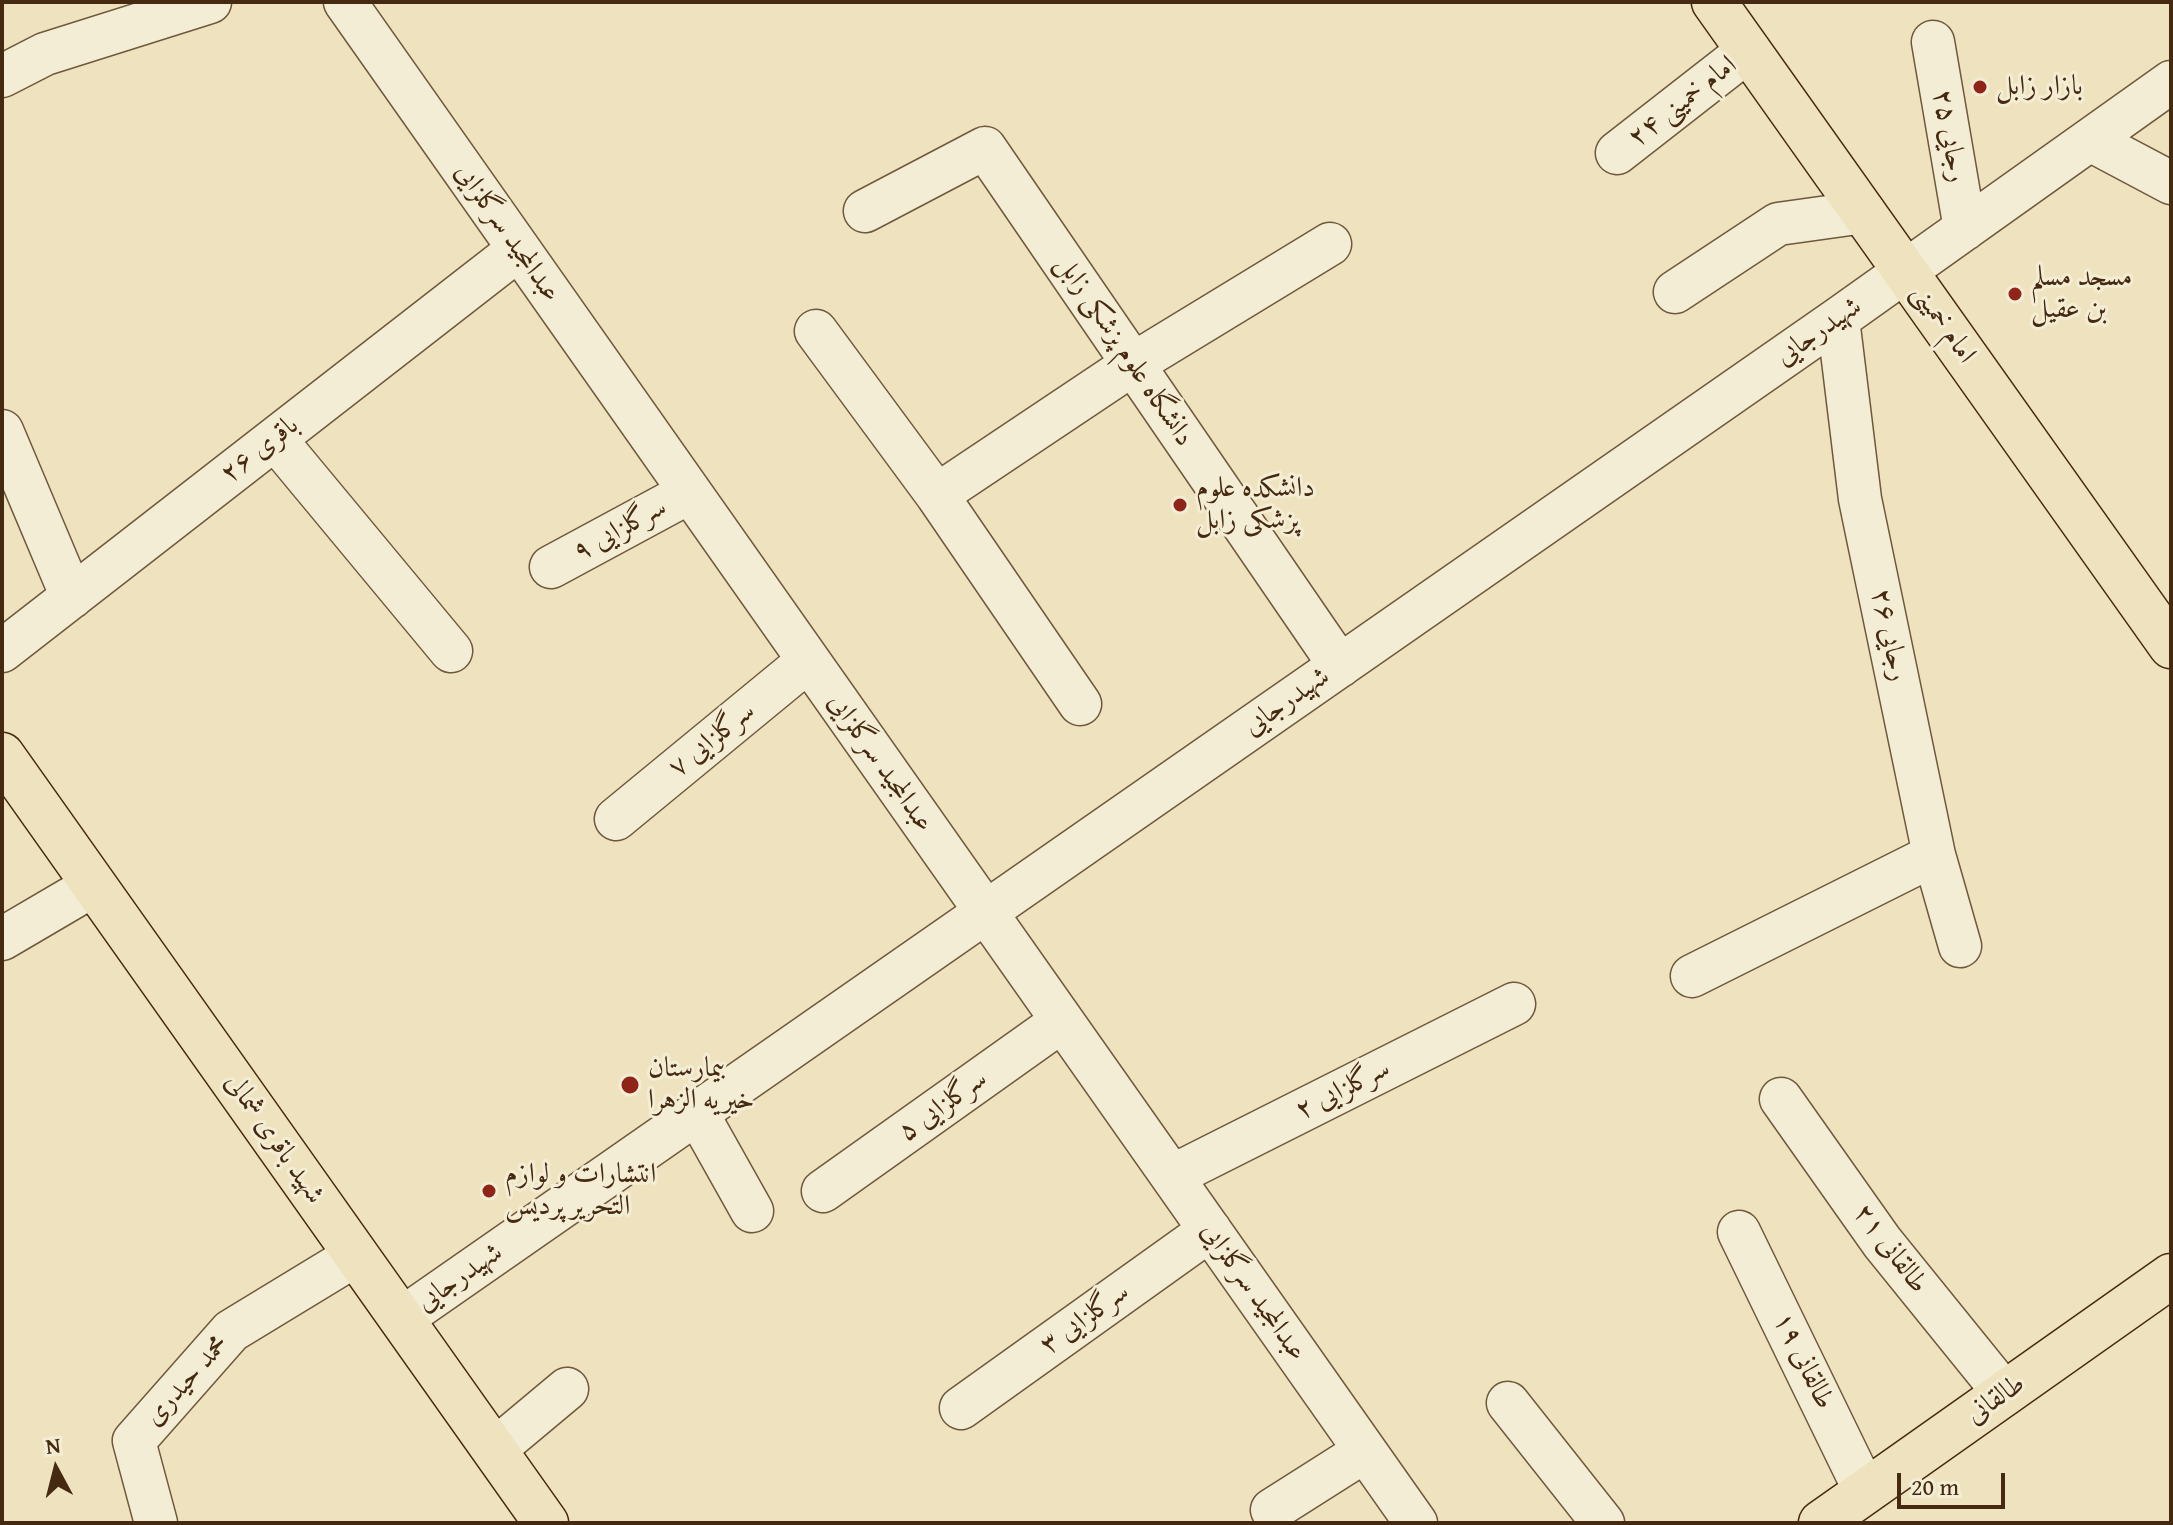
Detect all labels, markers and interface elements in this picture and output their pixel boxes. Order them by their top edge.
street label: امام خمینی ۲۴ [1622,49,1744,155]
place label: بازار زابل [1996,70,2083,104]
marker: بازار زابل [1971,78,1989,96]
street label: رجایی ۲۵ [1924,87,1974,185]
street label: عبدالمجید سرگلزایی [447,157,567,309]
street label: دانشگاه علوم پزشکی زابل [1048,249,1200,453]
place label: مسجد مسلم بن عقیل [2031,261,2132,327]
street label: امام خمینی [1903,278,1983,370]
marker: مسجد مسلم بن عقیل [2006,285,2024,303]
street label: شهیدرجایی [1769,290,1869,374]
street label: باقری ۲۶ [214,409,306,491]
place label: دانشکده علوم پزشکی زابل [1196,472,1315,538]
street label: سرگلزایی ۹ [567,491,673,569]
marker: دانشکده علوم پزشکی زابل [1171,496,1189,514]
street label: رجایی ۲۶ [1863,586,1915,684]
street label: شهیدرجایی [1237,660,1337,744]
street label: عبدالمجید سرگلزایی [820,687,940,839]
street label: سرگلزایی ۷ [662,695,762,785]
place label: بیمارستان خیریه الزهرا [648,1052,754,1118]
street label: سرگلزایی ۲ [1290,1052,1396,1128]
street label: سرگلزایی ۵ [892,1063,994,1149]
street label: شهید باقری شمالی [217,1067,331,1211]
marker: بیمارستان خیریه الزهرا [619,1074,641,1096]
place label: انتشارات و لوازم التحریر پردیس [505,1158,656,1224]
marker: انتشارات و لوازم التحریر پردیس [480,1182,498,1200]
street label: طالقانی ۲۱ [1845,1197,1935,1301]
street label: عبدالمجید سرگلزایی [1193,1216,1313,1368]
street label: شهیدرجایی [410,1236,510,1320]
street label: سرگلزایی ۳ [1034,1276,1136,1362]
street label: طالقانی ۱۹ [1765,1307,1841,1415]
street label: محمد حیدری [137,1329,237,1433]
street label: طالقانی [1960,1368,2032,1432]
text: N [44,1428,62,1462]
north arrow [16,1429,96,1509]
scale bar [1901,1457,2009,1507]
text: 20 m [1911,1469,1959,1504]

